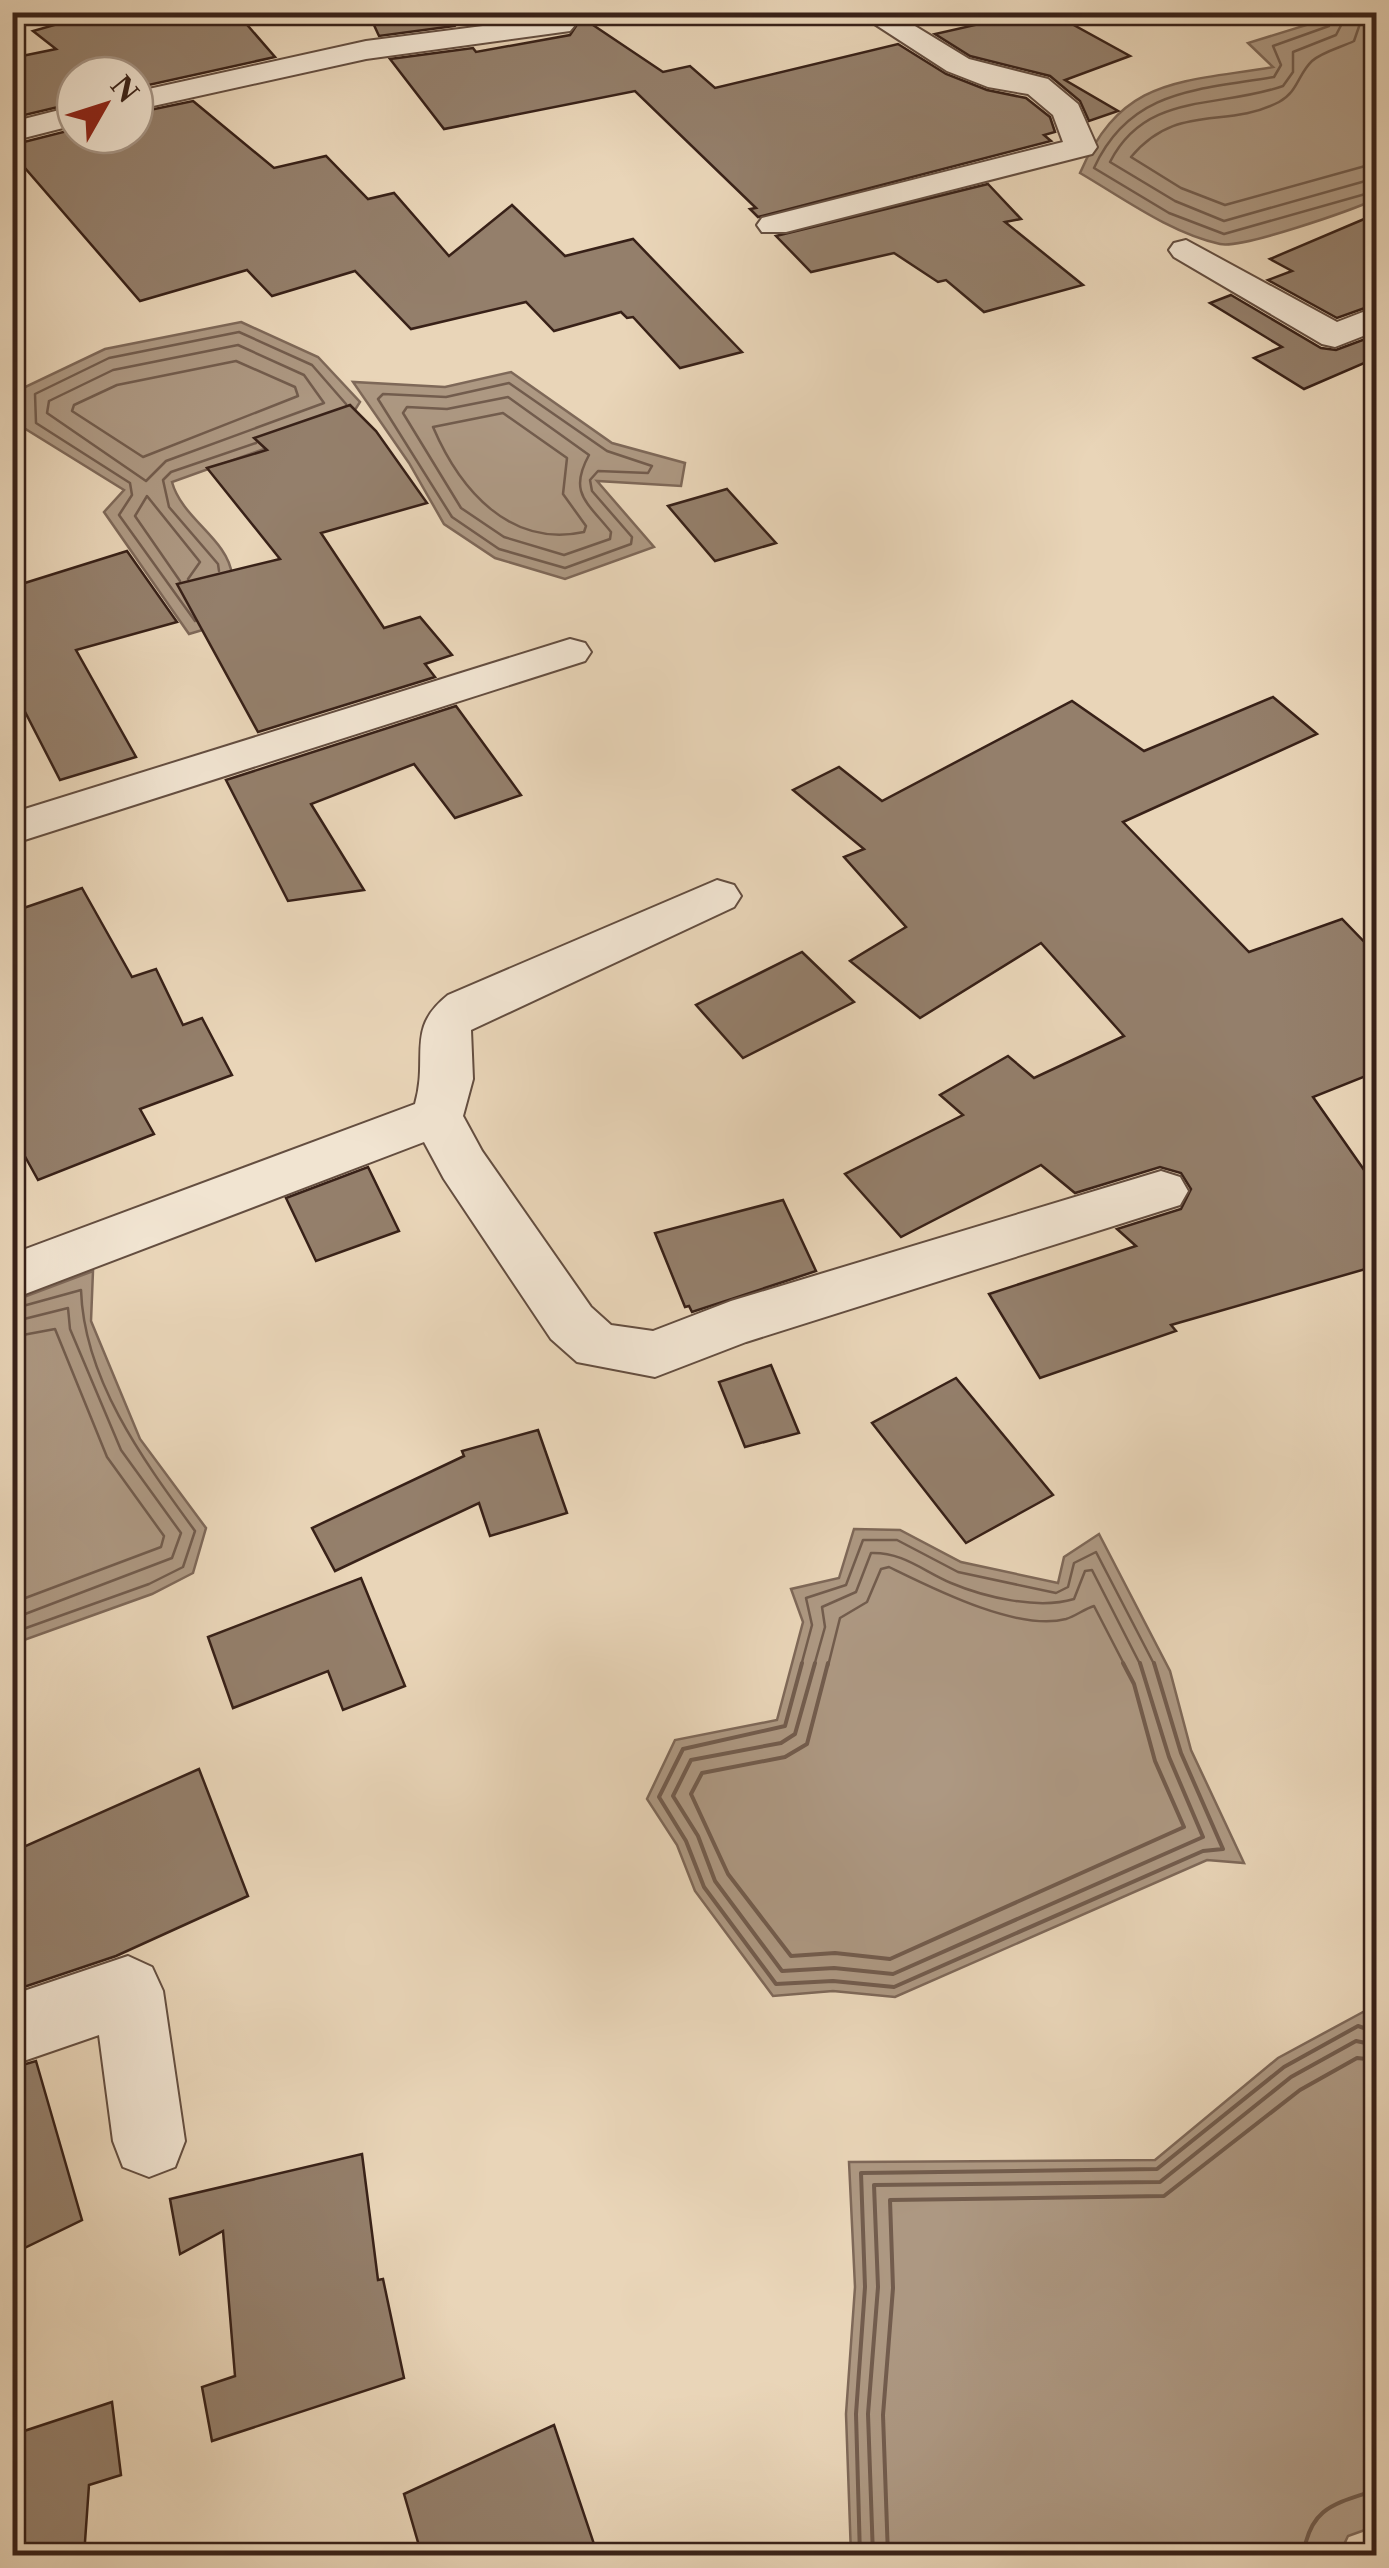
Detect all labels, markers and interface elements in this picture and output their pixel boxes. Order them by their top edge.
north arrow [55,55,155,155]
text: N [104,69,145,109]

